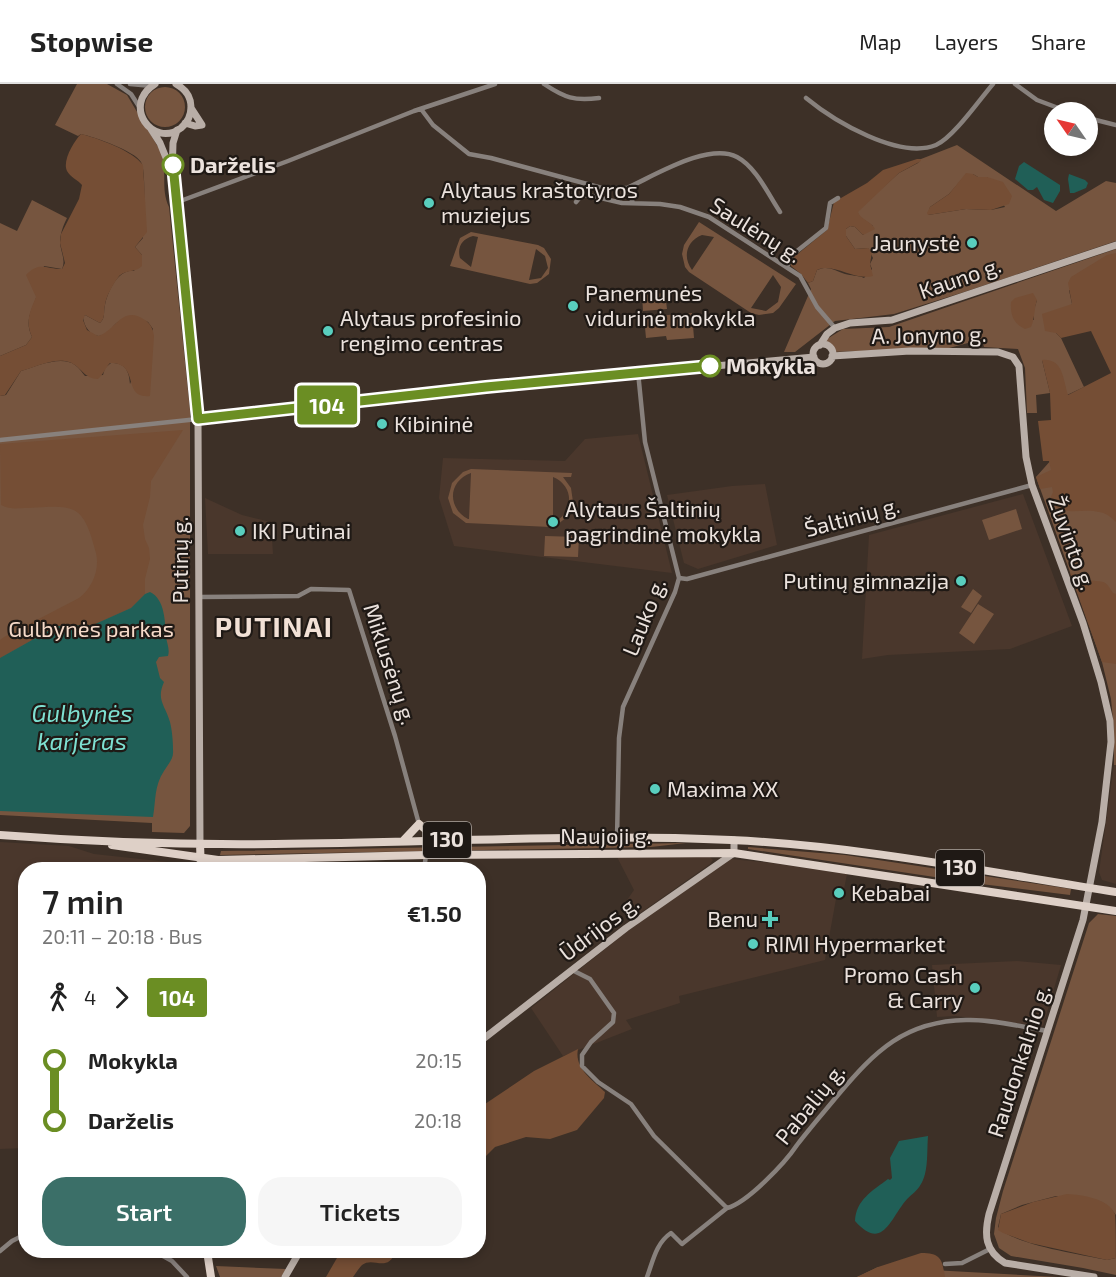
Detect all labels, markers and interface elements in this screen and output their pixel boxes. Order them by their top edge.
text: Stopwise [30,24,153,58]
text: Map [859,29,901,54]
text: Layers [934,29,998,54]
text: Share [1031,29,1086,54]
north arrow [1044,102,1098,156]
map controls [1044,102,1098,156]
place label: Darželis [190,151,276,177]
marker: Darželis [162,154,184,176]
place label: Alytaus kraštotyros muziejus [441,176,638,228]
street label: Saulėnų g. [706,191,807,267]
marker: Alytaus kraštotyros muziejus [422,196,436,210]
place label: Jaunystė [872,229,960,255]
marker: Jaunystė [965,236,979,250]
street label: Kauno g. [915,251,1004,303]
place label: Panemunės vidurinė mokykla [585,279,755,330]
marker: Panemunės vidurinė mokykla [566,299,580,313]
place label: Alytaus profesinio rengimo centras [340,304,522,355]
street label: A. Jonyno g. [871,320,987,348]
marker: Alytaus profesinio rengimo centras [321,324,335,338]
place label: Mokykla [726,352,816,379]
marker: Mokykla [699,355,721,377]
line badge: 104 [292,386,362,424]
text: 104 [309,393,345,418]
place label: Kibininė [394,410,473,436]
marker: Kibininė [375,417,389,431]
street label: Šaltinių g. [801,491,902,541]
street label: Žuvinto g. [1044,492,1102,593]
place label: Alytaus Šaltinių pagrindinė mokykla [565,495,761,546]
marker: Alytaus Šaltinių pagrindinė mokykla [546,515,560,529]
street label: Putinų g. [166,517,192,603]
place label: IKI Putinai [252,517,351,543]
marker: IKI Putinai [233,524,247,538]
place label: Putinų gimnazija [783,567,949,594]
street label: Lauko g. [616,574,670,659]
marker: Putinų gimnazija [954,574,968,588]
street label: Miklusėnų g. [359,600,423,727]
district label: PUTINAI [215,609,333,643]
park label: Gulbynės parkas [8,615,174,641]
water label: Gulbynės karjeras [31,698,133,755]
place label: Maxima XX [667,775,779,801]
marker: Maxima XX [648,782,662,796]
road number: 130 [423,822,471,858]
street label: Naujoji g. [560,822,652,849]
road number: 130 [936,850,984,886]
place label: Kebabai [851,879,930,905]
text: 7 min [42,881,124,921]
marker: Kebabai [832,886,846,900]
street label: Ūdrijos g. [553,889,644,966]
text: €1.50 [407,900,462,926]
place label: Benu [707,905,758,931]
marker: Benu [763,912,777,926]
text: 20:11 – 20:18 · Bus [42,924,202,948]
place label: RIMI Hypermarket [765,930,945,956]
marker: RIMI Hypermarket [746,937,760,951]
place label: Promo Cash & Carry [844,961,963,1012]
icon: walk [42,981,75,1014]
icon: forward [105,981,138,1014]
marker: Promo Cash & Carry [968,981,982,995]
street label: Raudonkalnio g. [981,981,1055,1140]
text: 4 [84,985,96,1009]
text: 104 [159,985,195,1010]
text: Mokykla [88,1047,178,1073]
text: 20:15 [415,1048,462,1072]
street label: Pabalių g. [769,1058,850,1149]
text: Darželis [88,1107,174,1133]
text: 20:18 [414,1108,462,1132]
button: Start [42,1177,246,1246]
button: Tickets [258,1177,462,1246]

